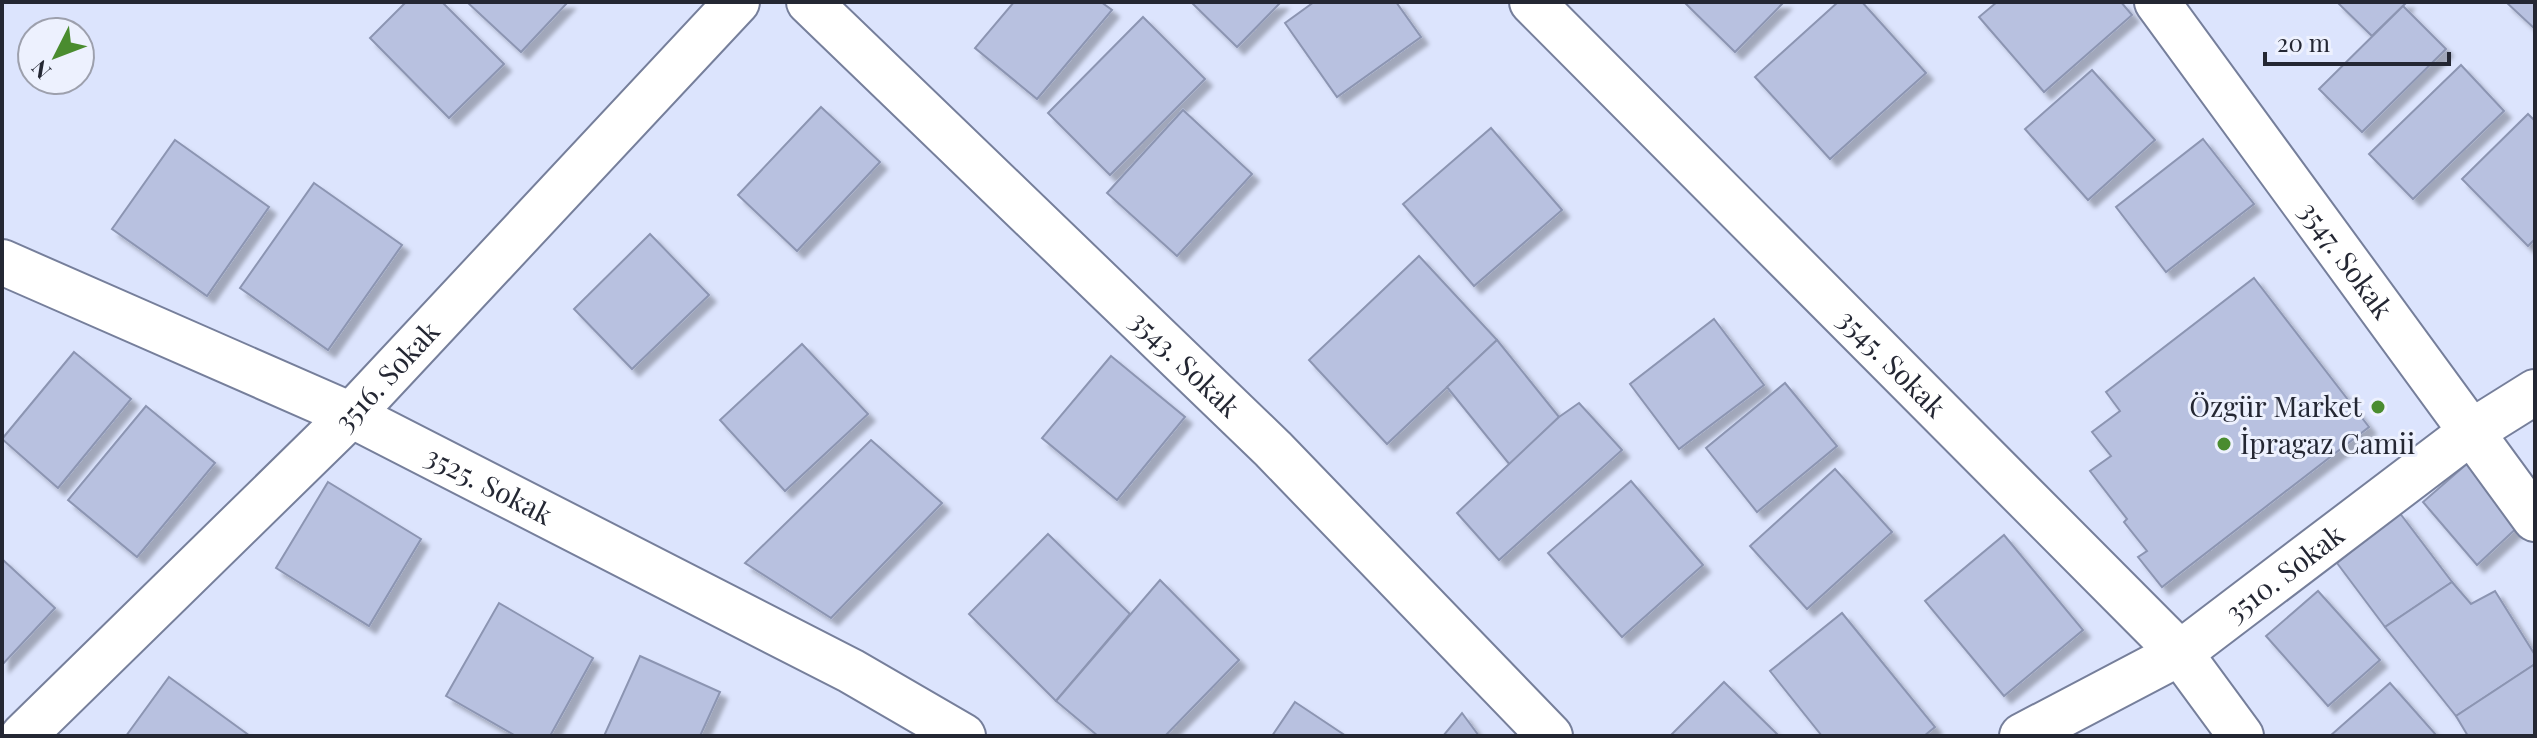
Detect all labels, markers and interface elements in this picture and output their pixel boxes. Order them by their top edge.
north arrow [16,16,96,96]
scale bar [2265,16,2449,66]
text: 20 m [2277,26,2330,58]
text: N [24,54,57,86]
street label: 3547. Sokak [2292,193,2403,326]
street label: 3545. Sokak [1831,300,1955,425]
street label: 3543. Sokak [1123,302,1249,425]
street label: 3516. Sokak [326,312,447,438]
place label: Özgür Market [2189,387,2363,424]
marker: Özgür Market [2369,398,2387,416]
place label: İpragaz Camii [2240,424,2415,461]
marker: İpragaz Camii [2215,435,2233,453]
street label: 3525. Sokak [420,436,560,532]
street label: 3510. Sokak [2217,515,2351,629]

